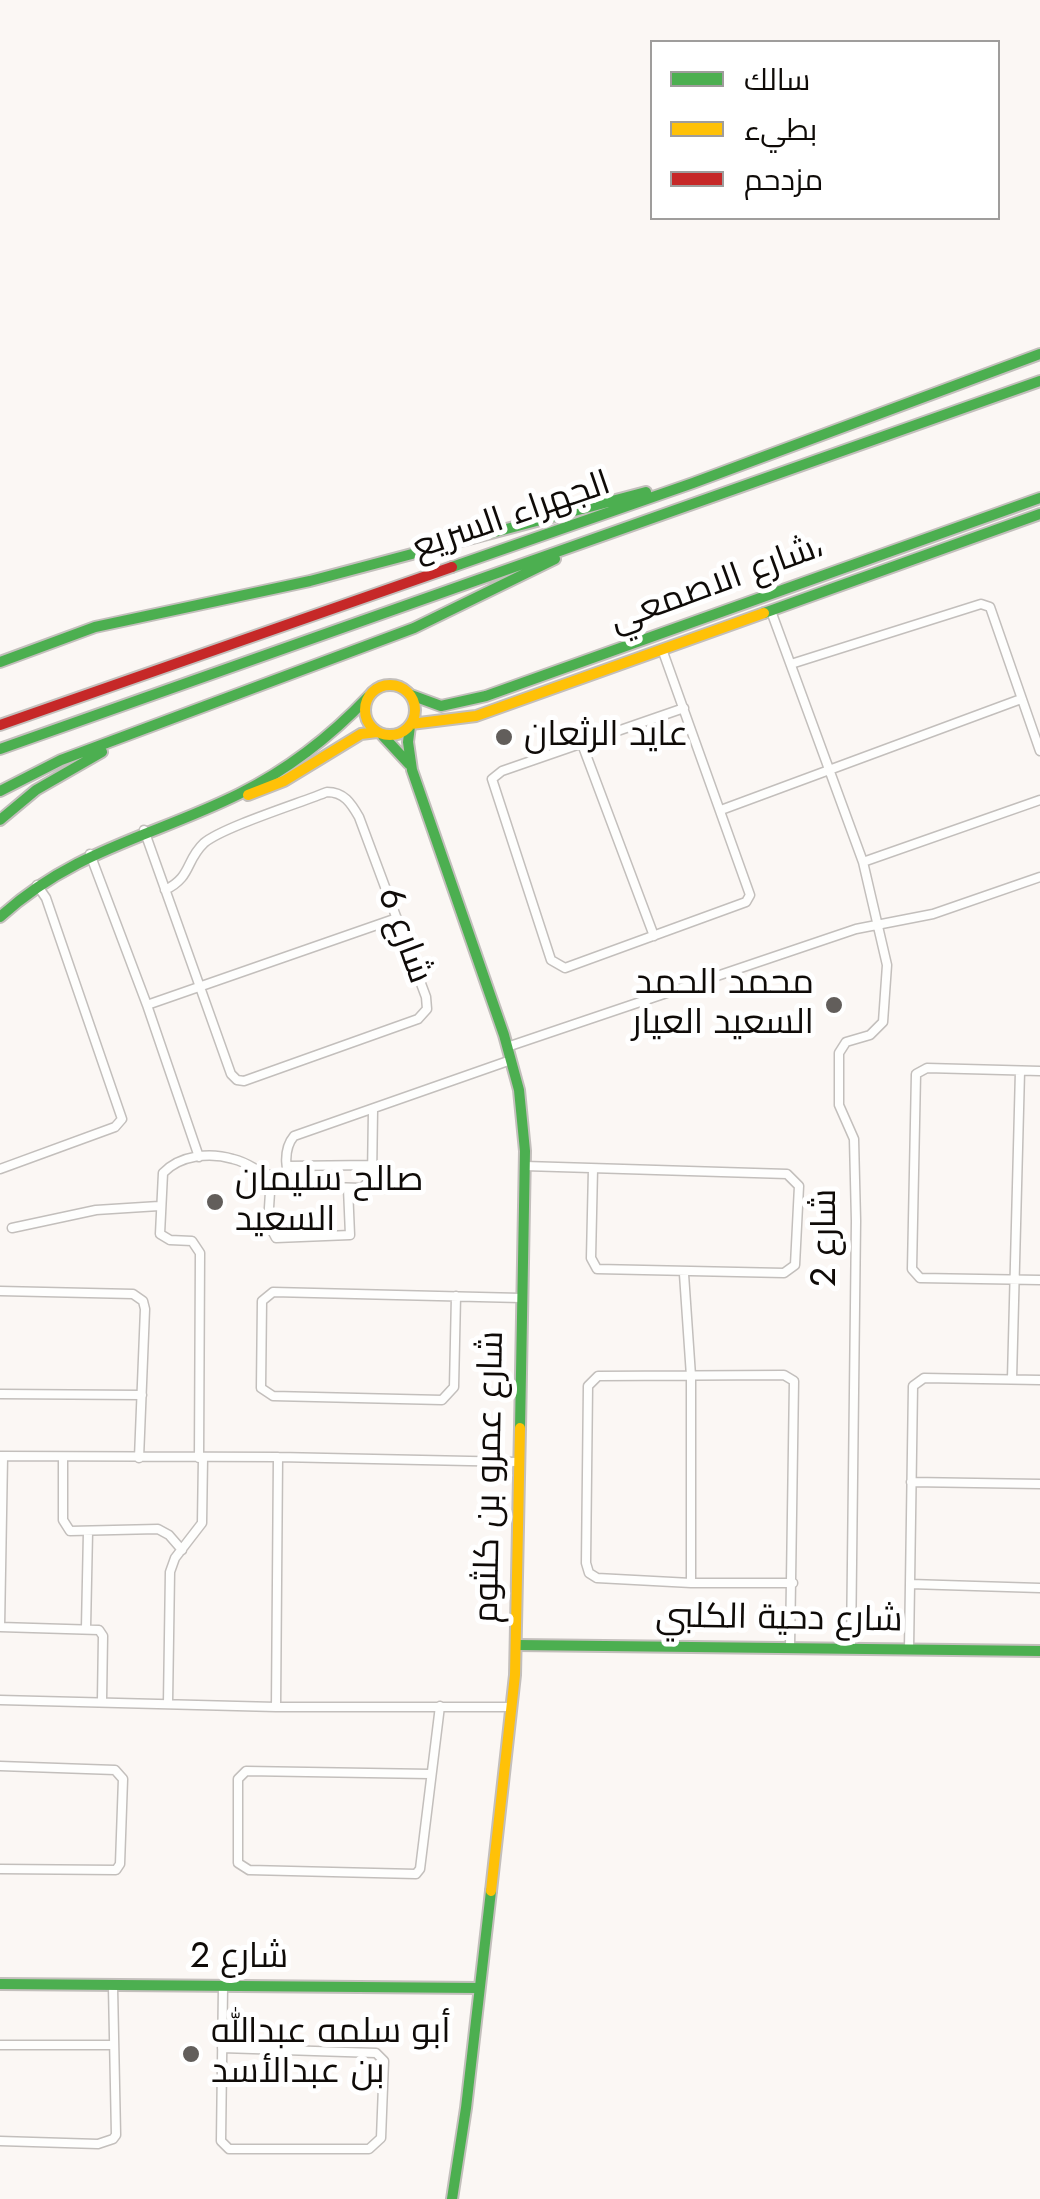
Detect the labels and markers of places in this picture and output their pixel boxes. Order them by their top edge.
place label: عايد الرثعان [524,716,688,758]
marker: عايد الرثعان [493,726,515,748]
place label: محمد الحمد السعيد العيار [632,964,814,1046]
marker: محمد الحمد السعيد العيار [823,994,845,1016]
place label: صالح سليمان السعيد [235,1161,423,1243]
marker: صالح سليمان السعيد [204,1191,226,1213]
place label: أبو سلمه عبدالله بن عبدالأسد [211,2013,451,2095]
marker: أبو سلمه عبدالله بن عبدالأسد [180,2043,202,2065]

